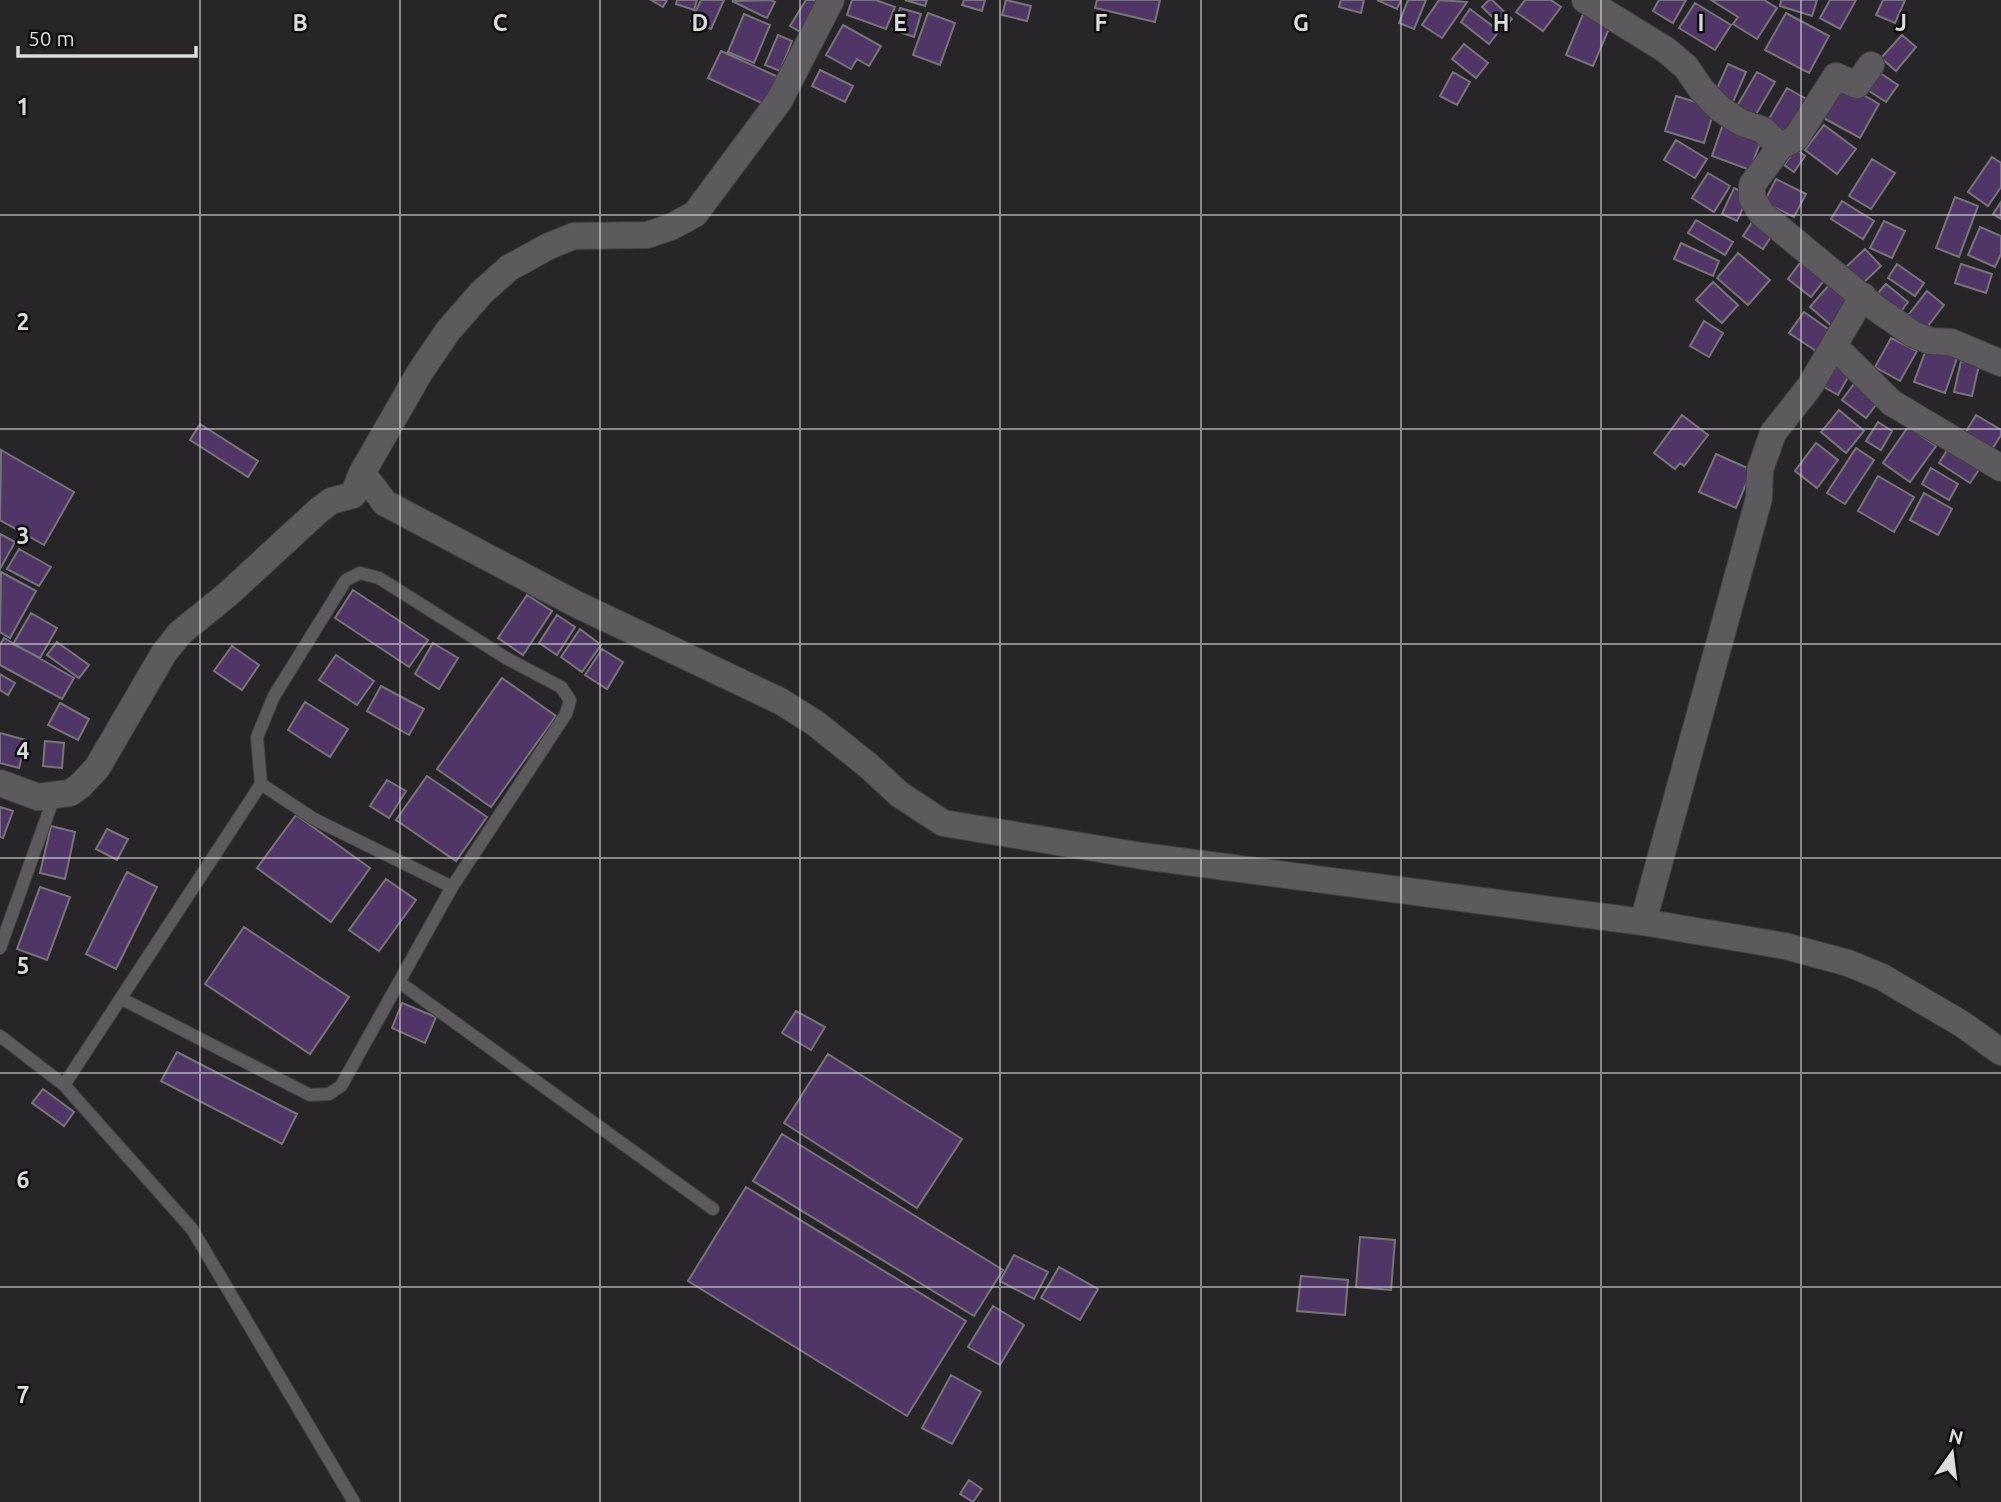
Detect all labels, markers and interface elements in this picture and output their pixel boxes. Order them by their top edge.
text: B [292,10,308,35]
text: C [493,10,508,35]
text: D [692,10,708,35]
text: E [893,10,907,35]
text: F [1095,10,1108,35]
text: G [1293,10,1309,35]
text: H [1493,10,1509,35]
text: I [1698,10,1704,35]
text: J [1895,10,1907,35]
scale bar [18,14,196,58]
text: 50 m [28,26,75,50]
text: 1 [17,94,29,119]
text: 2 [17,309,29,334]
text: 3 [17,523,29,548]
text: 4 [17,738,30,763]
text: 5 [17,953,29,978]
text: 6 [17,1167,30,1192]
text: 7 [17,1382,29,1407]
north arrow [1917,1418,1987,1488]
text: N [1947,1424,1966,1449]

